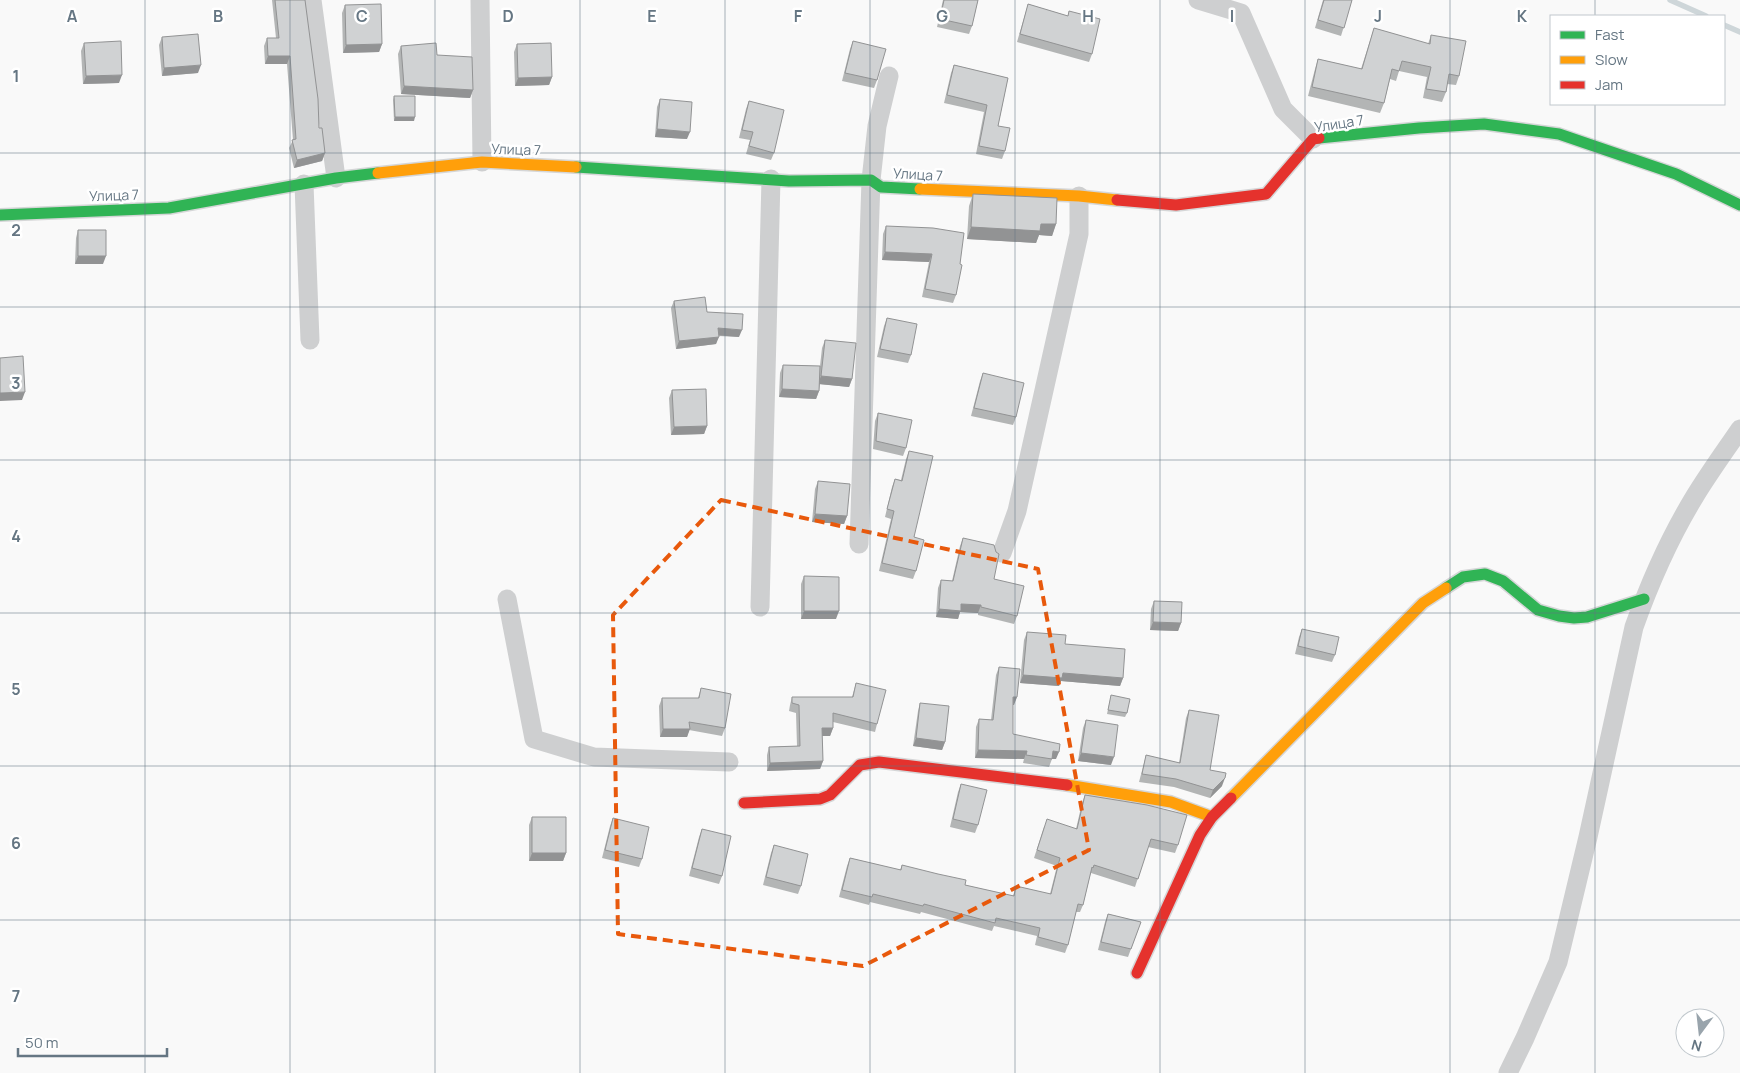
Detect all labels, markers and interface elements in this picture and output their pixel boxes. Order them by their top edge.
text: A [67,5,78,27]
text: B [213,5,223,27]
text: C [356,5,368,27]
text: D [502,5,514,27]
text: E [647,5,657,27]
text: F [794,5,803,27]
text: G [936,5,948,27]
text: H [1082,5,1094,27]
text: I [1230,5,1234,27]
text: J [1374,5,1382,27]
text: K [1517,5,1528,27]
legend [1550,15,1725,105]
text: Fast [1595,24,1624,45]
text: Slow [1595,49,1628,70]
text: 1 [12,65,20,87]
text: Jam [1595,74,1623,95]
street label: Улица 7 [1313,110,1365,136]
street label: Улица 7 [491,139,541,159]
street label: Улица 7 [893,163,943,185]
street label: Улица 7 [89,185,139,205]
text: 2 [11,219,21,241]
text: 3 [11,372,21,394]
text: 4 [11,525,21,547]
text: 5 [11,678,21,700]
text: 6 [11,832,21,854]
text: 7 [12,985,20,1007]
north arrow [1675,1008,1725,1058]
scale bar [18,1026,166,1058]
text: 50 m [25,1032,59,1053]
text: N [1689,1036,1704,1057]

